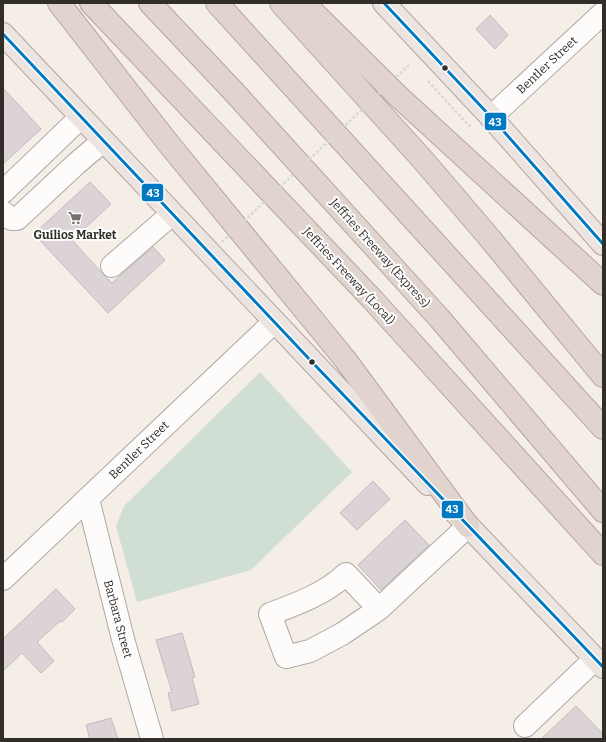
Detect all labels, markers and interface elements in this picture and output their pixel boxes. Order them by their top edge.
street label: Bentler Street [514,33,581,97]
unlabelled marker [440,63,450,73]
line badge: 43 [484,112,507,131]
text: 43 [488,116,502,129]
line badge: 43 [141,183,164,202]
text: 43 [146,187,160,200]
street label: Jeffries Freeway (Express) [327,194,434,311]
supermarket icon: Guilios Market [67,210,83,226]
street label: Jeffries Freeway (Local) [300,223,399,328]
place label: Guilios Market [33,228,117,242]
unlabelled marker [307,357,317,367]
street label: Bentler Street [106,418,172,482]
line badge: 43 [441,500,464,519]
text: 43 [445,503,459,516]
street label: Barbara Street [101,578,135,660]

